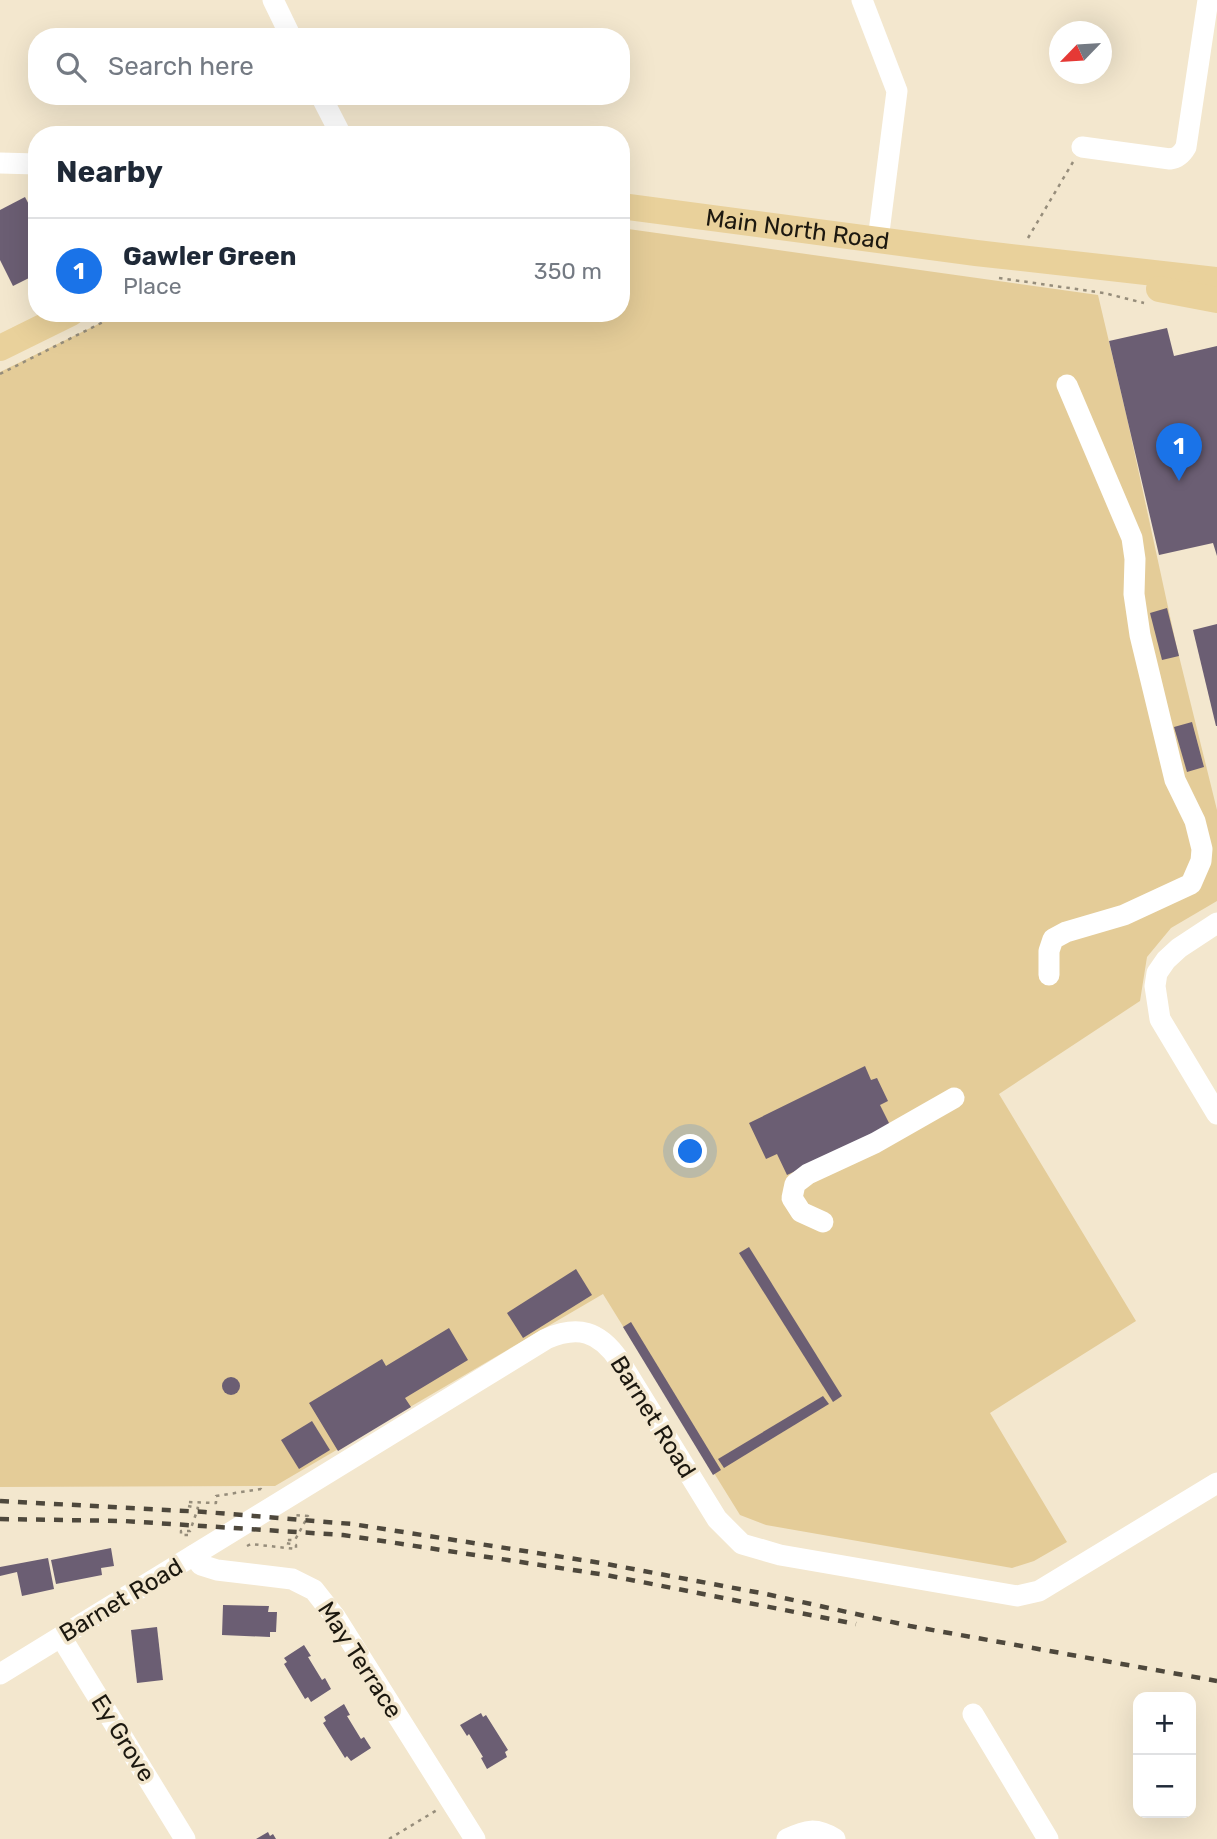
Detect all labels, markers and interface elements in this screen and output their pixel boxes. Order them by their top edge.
north arrow [1049,21,1112,84]
search box [28,28,630,105]
icon: search [52,48,90,86]
text: Search here [108,51,254,82]
text: Nearby [56,154,163,190]
street label: Main North Road [704,203,891,255]
text: Gawler Green [123,241,296,272]
text: 1 [73,257,85,285]
text: 350 m [534,257,602,285]
text: Place [123,272,182,300]
pin: 1 [1156,423,1202,481]
your location [673,1134,707,1168]
street label: Barnet Road [604,1351,702,1483]
street label: Barnet Road [54,1552,188,1648]
street label: May Terrace [312,1597,408,1723]
street label: Ey Grove [85,1689,161,1787]
map controls [1133,1692,1196,1818]
button: + [1133,1692,1196,1755]
button: − [1133,1755,1196,1818]

